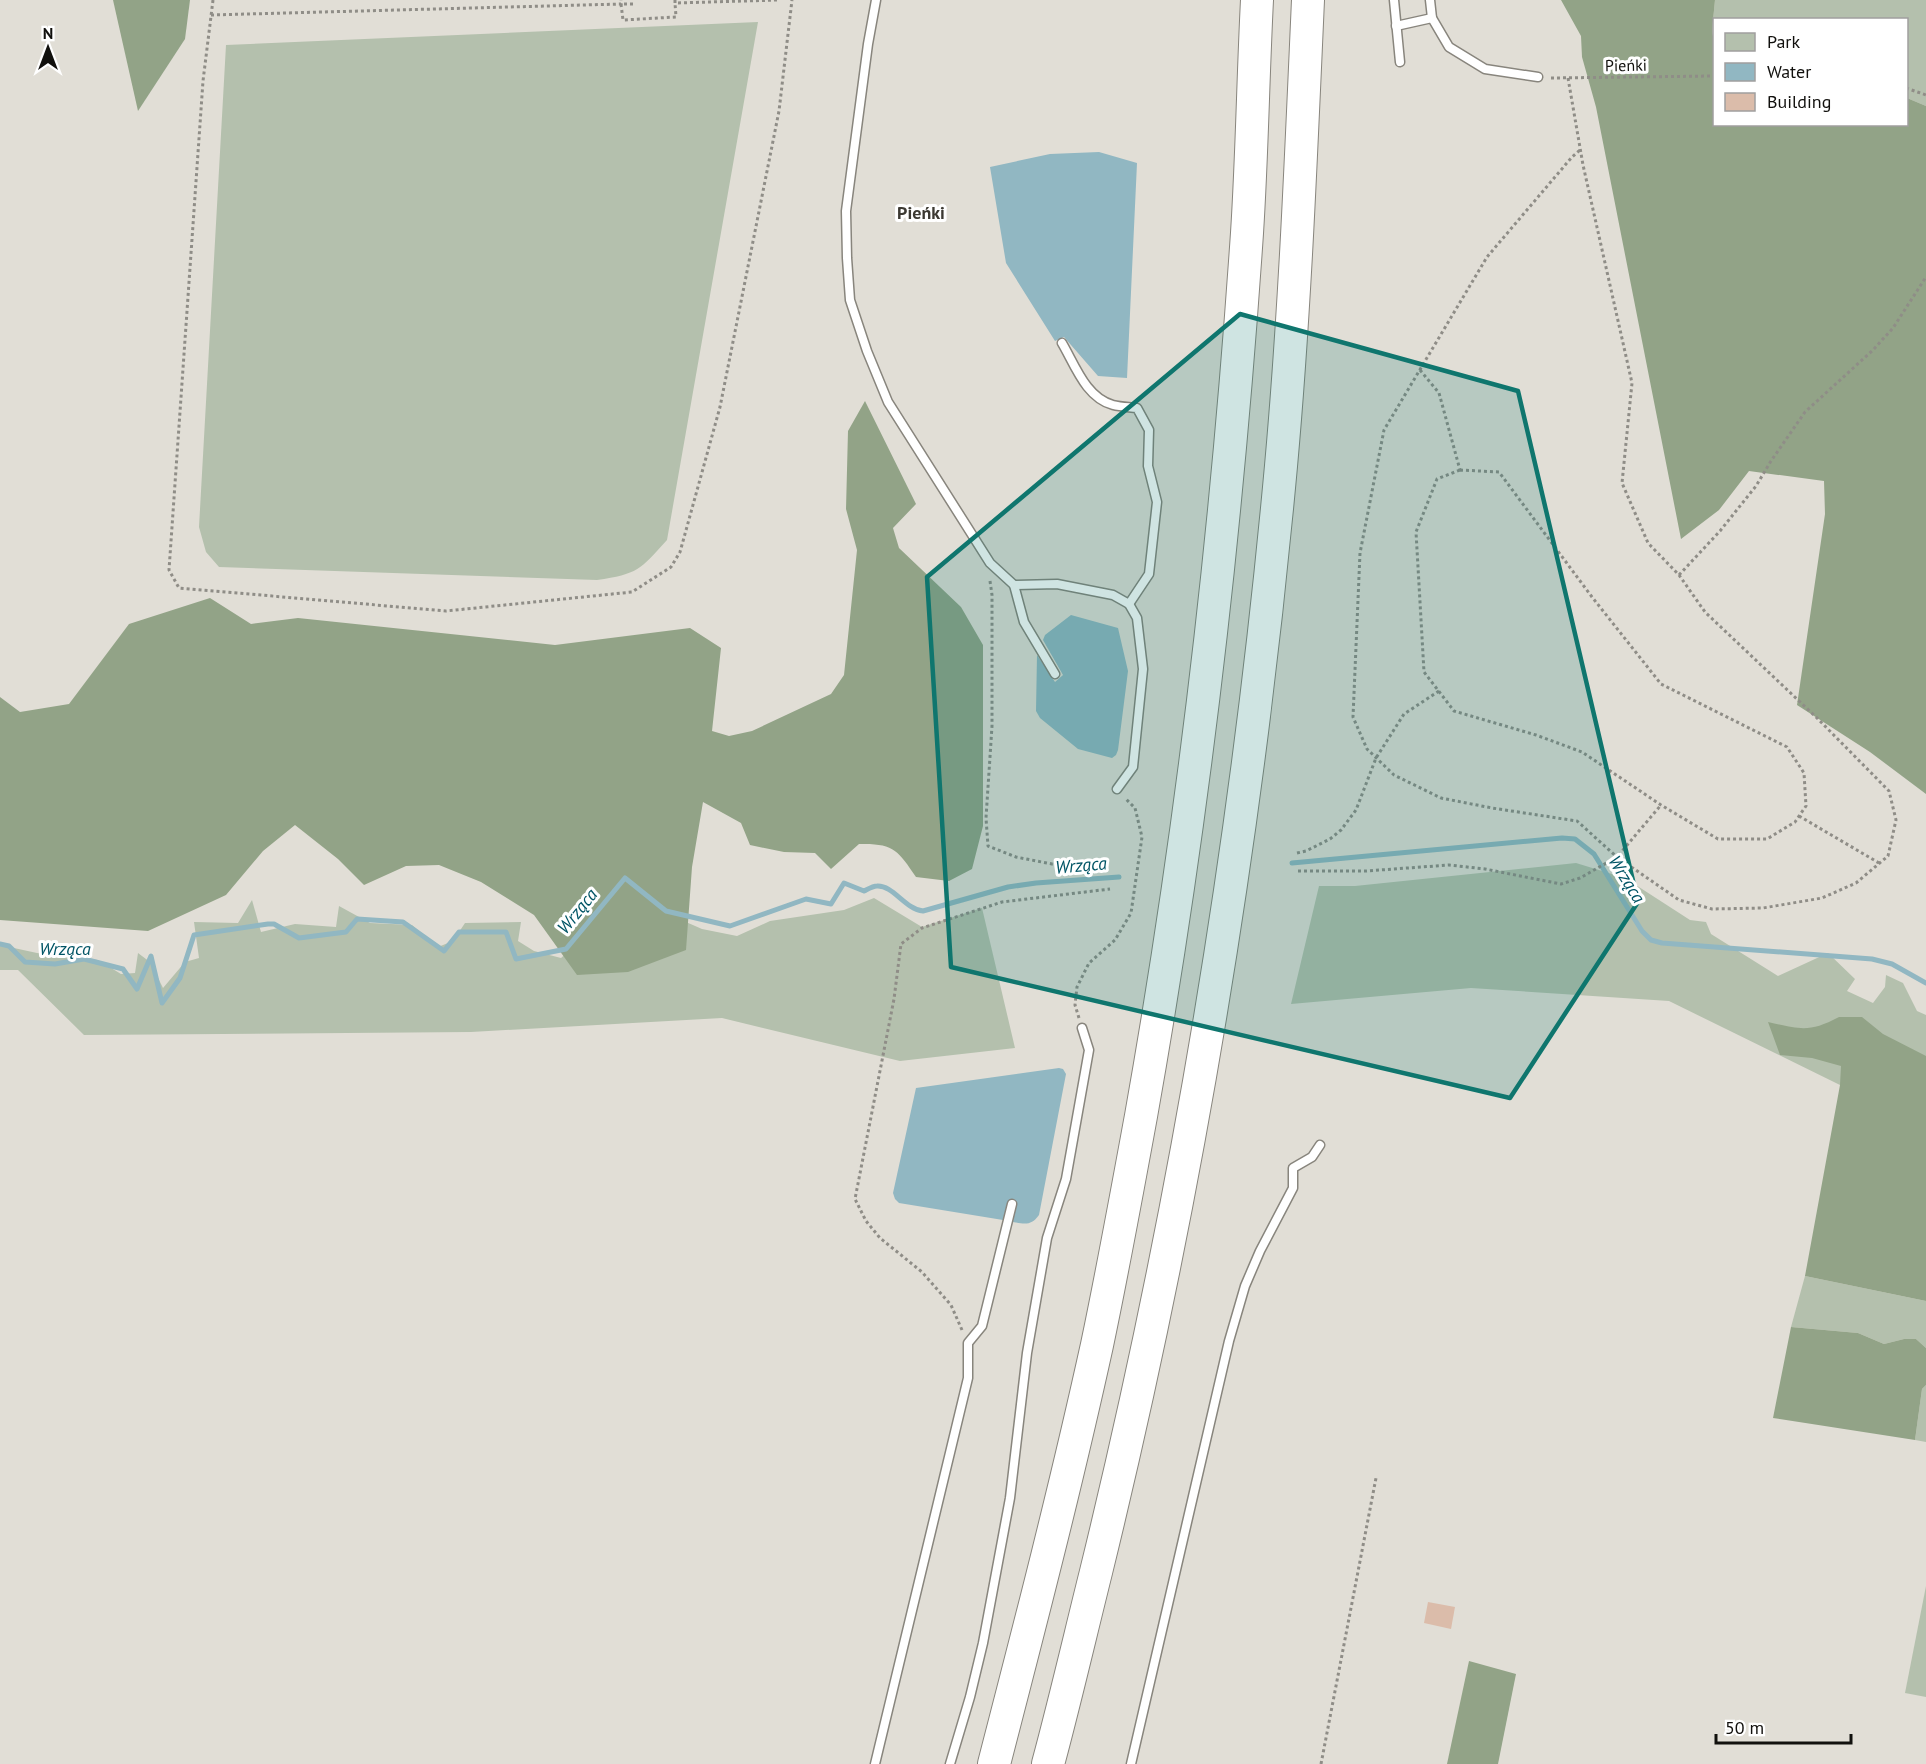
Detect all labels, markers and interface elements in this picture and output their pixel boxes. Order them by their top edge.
north arrow [18,18,78,78]
legend [1713,18,1908,126]
text: N [43,23,53,43]
text: Park [1767,30,1800,53]
street label: Pieńki [1605,55,1647,75]
text: Water [1767,60,1811,83]
text: Building [1767,90,1831,113]
district label: Pieńki [897,201,945,224]
water label: Wrząca [1054,851,1108,879]
water label: Wrząca [1604,851,1651,907]
water label: Wrząca [552,883,602,938]
water label: Wrząca [39,937,91,960]
scale bar [1716,1707,1851,1745]
text: 50 m [1725,1716,1764,1739]

